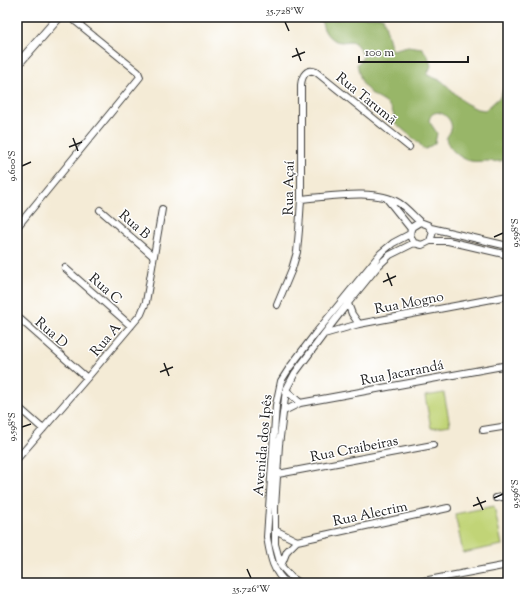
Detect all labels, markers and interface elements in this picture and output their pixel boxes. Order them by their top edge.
text: 35.728°W [266,4,304,19]
scale bar [359,38,468,64]
text: 100 m [365,44,394,62]
street label: Rua Tarumã [331,69,401,131]
text: 9.600°S [5,150,20,182]
street label: Rua Açaí [280,161,300,216]
street label: Rua B [114,206,154,245]
text: 9.598°S [508,218,523,248]
street label: Rua C [84,269,126,310]
street label: Rua Mogno [373,287,446,320]
street label: Rua D [30,313,72,354]
street label: Rua A [86,319,127,361]
street label: Rua Jacarandá [359,356,446,392]
street label: Avenida dos Ipês [250,394,278,497]
text: 9.598°S [5,412,20,442]
street label: Rua Craibeiras [309,432,400,468]
text: 9.596°S [508,479,523,509]
street label: Rua Alecrim [331,497,410,533]
text: 35.726°W [232,582,270,597]

